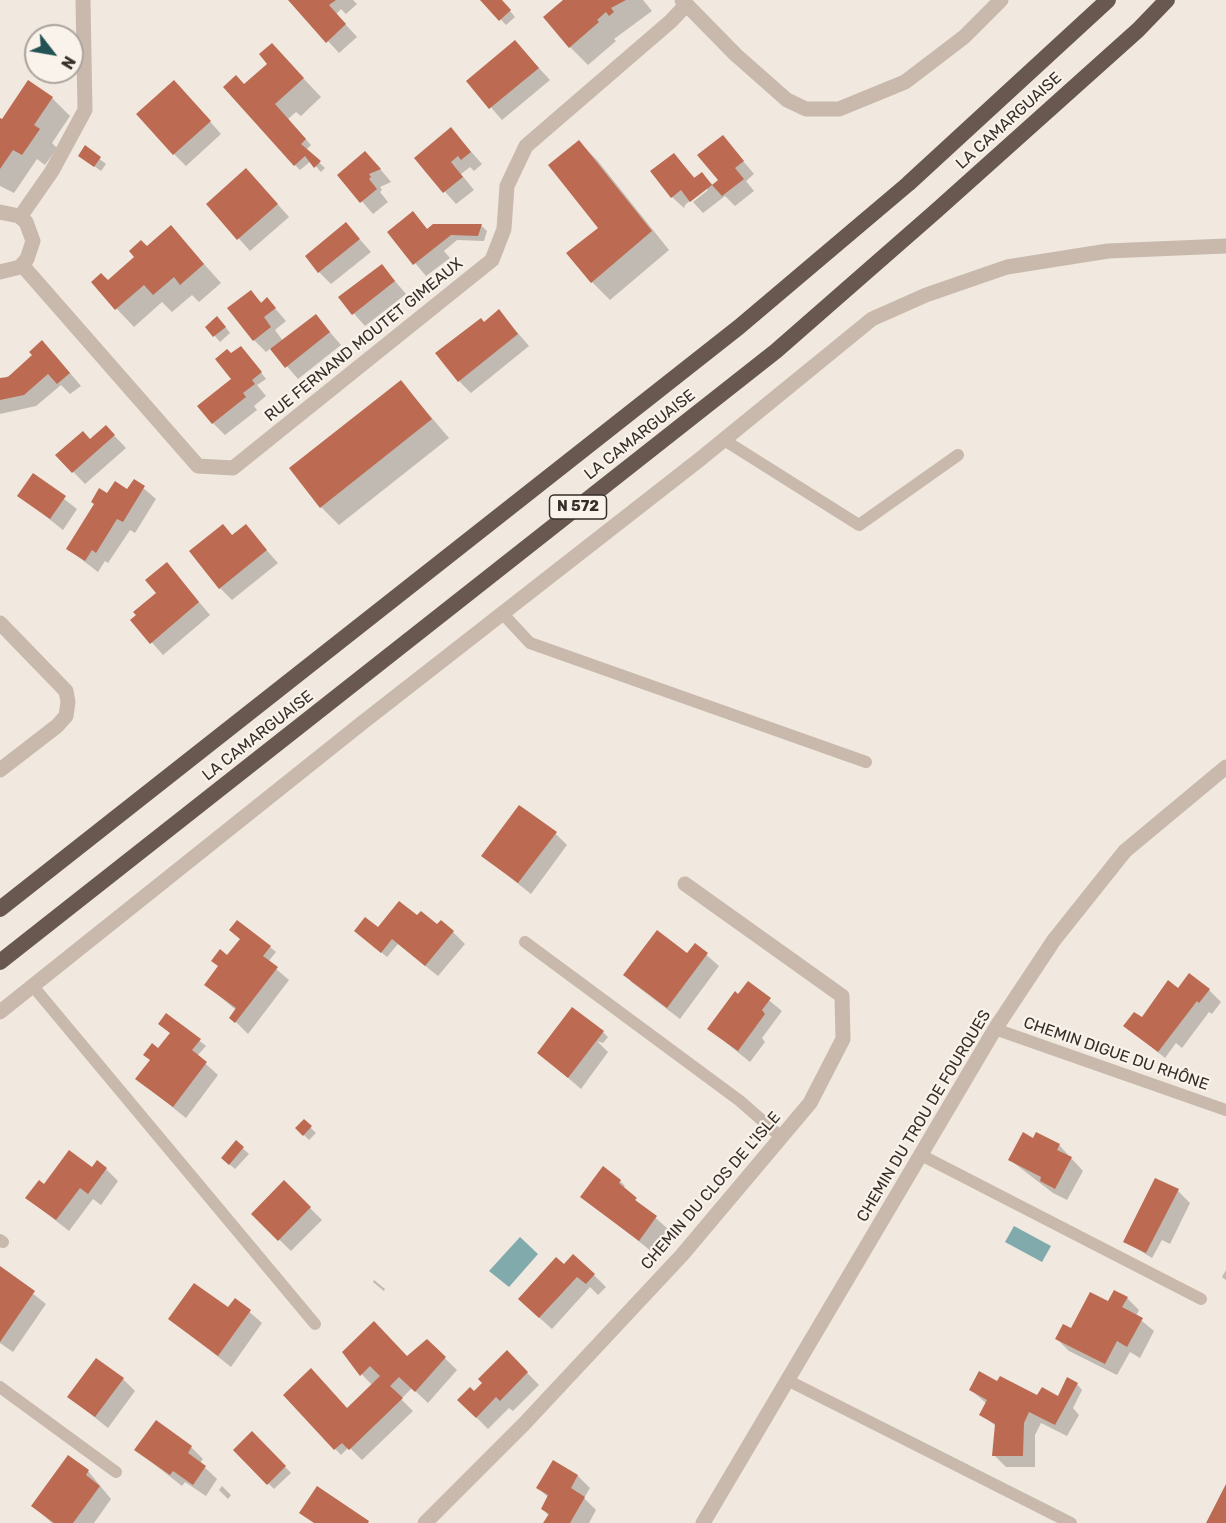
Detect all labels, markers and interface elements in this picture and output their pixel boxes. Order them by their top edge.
north arrow [24,24,84,84]
text: N [57,53,79,72]
street label: LA CAMARGUAISE [952,69,1066,173]
street label: RUE FERNAND MOUTET GIMEAUX [261,254,467,426]
street label: LA CAMARGUAISE [581,386,699,484]
road number: N 572 [550,495,606,519]
street label: LA CAMARGUAISE [199,687,317,785]
street label: CHEMIN DU TROU DE FOURQUES [853,1007,995,1225]
street label: CHEMIN DIGUE DU RHÔNE [1021,1013,1211,1095]
street label: CHEMIN DU CLOS DE L'ISLE [637,1108,785,1274]

